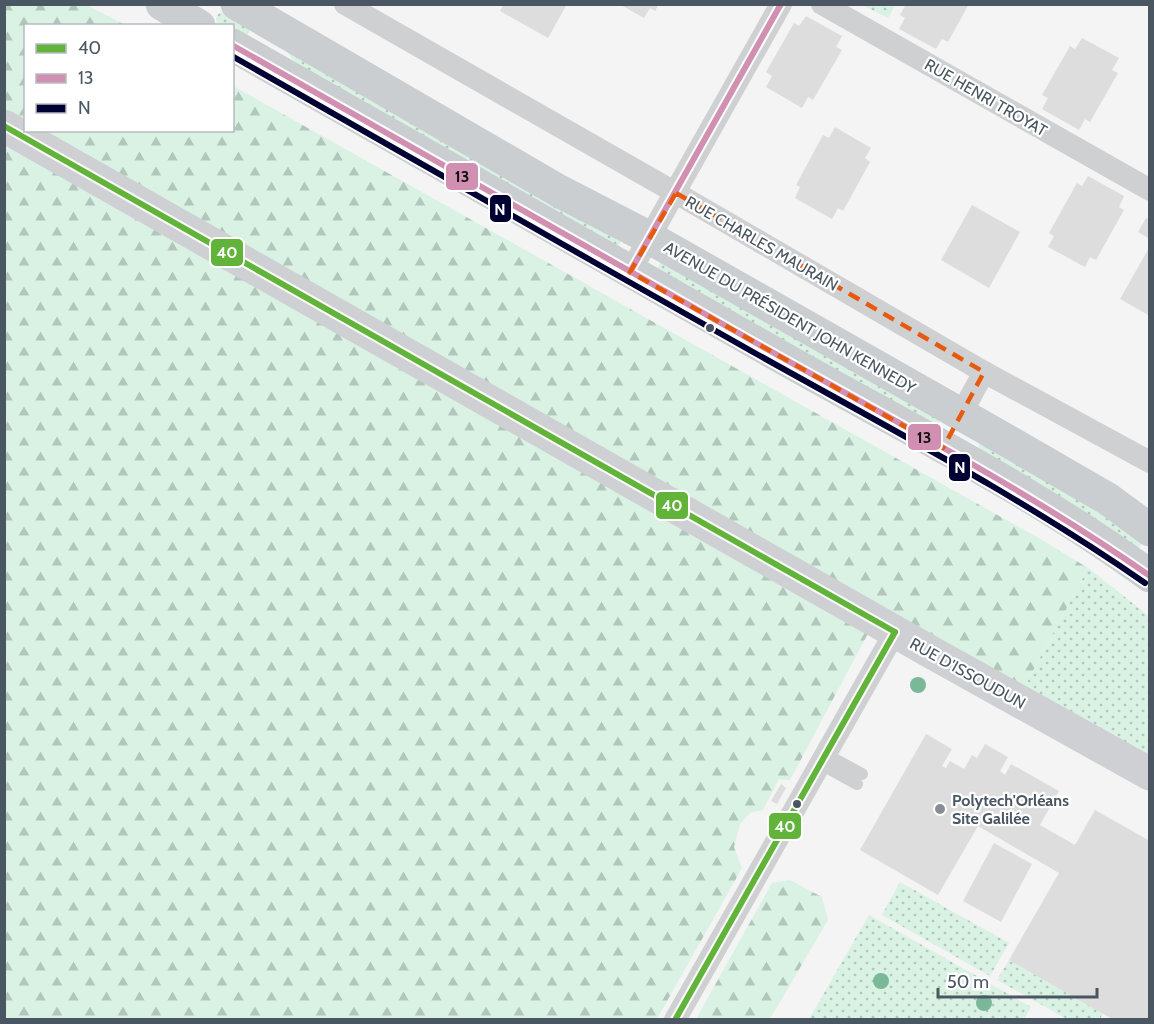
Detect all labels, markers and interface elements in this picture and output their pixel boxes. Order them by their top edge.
legend [24,24,234,132]
text: 40 [78,37,101,59]
street label: RUE HENRI TROYAT [921,55,1051,140]
text: 13 [78,67,94,89]
text: N [78,97,91,119]
line badge: 13 [445,162,479,191]
text: 13 [455,167,469,186]
street label: RUE CHARLES MAURAIN [682,192,841,295]
line badge: N [489,194,512,223]
text: N [494,200,506,219]
street label: AVENUE DU PRÉSIDENT JOHN KENNEDY [661,237,920,398]
line badge: 40 [210,238,244,267]
text: 40 [216,243,238,262]
unlabelled marker [704,322,716,334]
line badge: 13 [907,423,942,451]
text: 13 [917,428,931,447]
line badge: N [948,453,971,482]
text: N [954,458,966,477]
line badge: 40 [655,491,689,520]
text: 40 [661,496,683,515]
street label: RUE D'ISSOUDUN [907,634,1029,713]
place label: Polytech'Orléans Site Galilée [952,791,1069,828]
unlabelled marker [791,798,803,810]
marker: Polytech'Orléans Site Galilée [933,802,947,816]
line badge: 40 [768,812,802,840]
text: 40 [774,817,796,836]
scale bar [938,961,1097,999]
text: 50 m [947,971,989,993]

